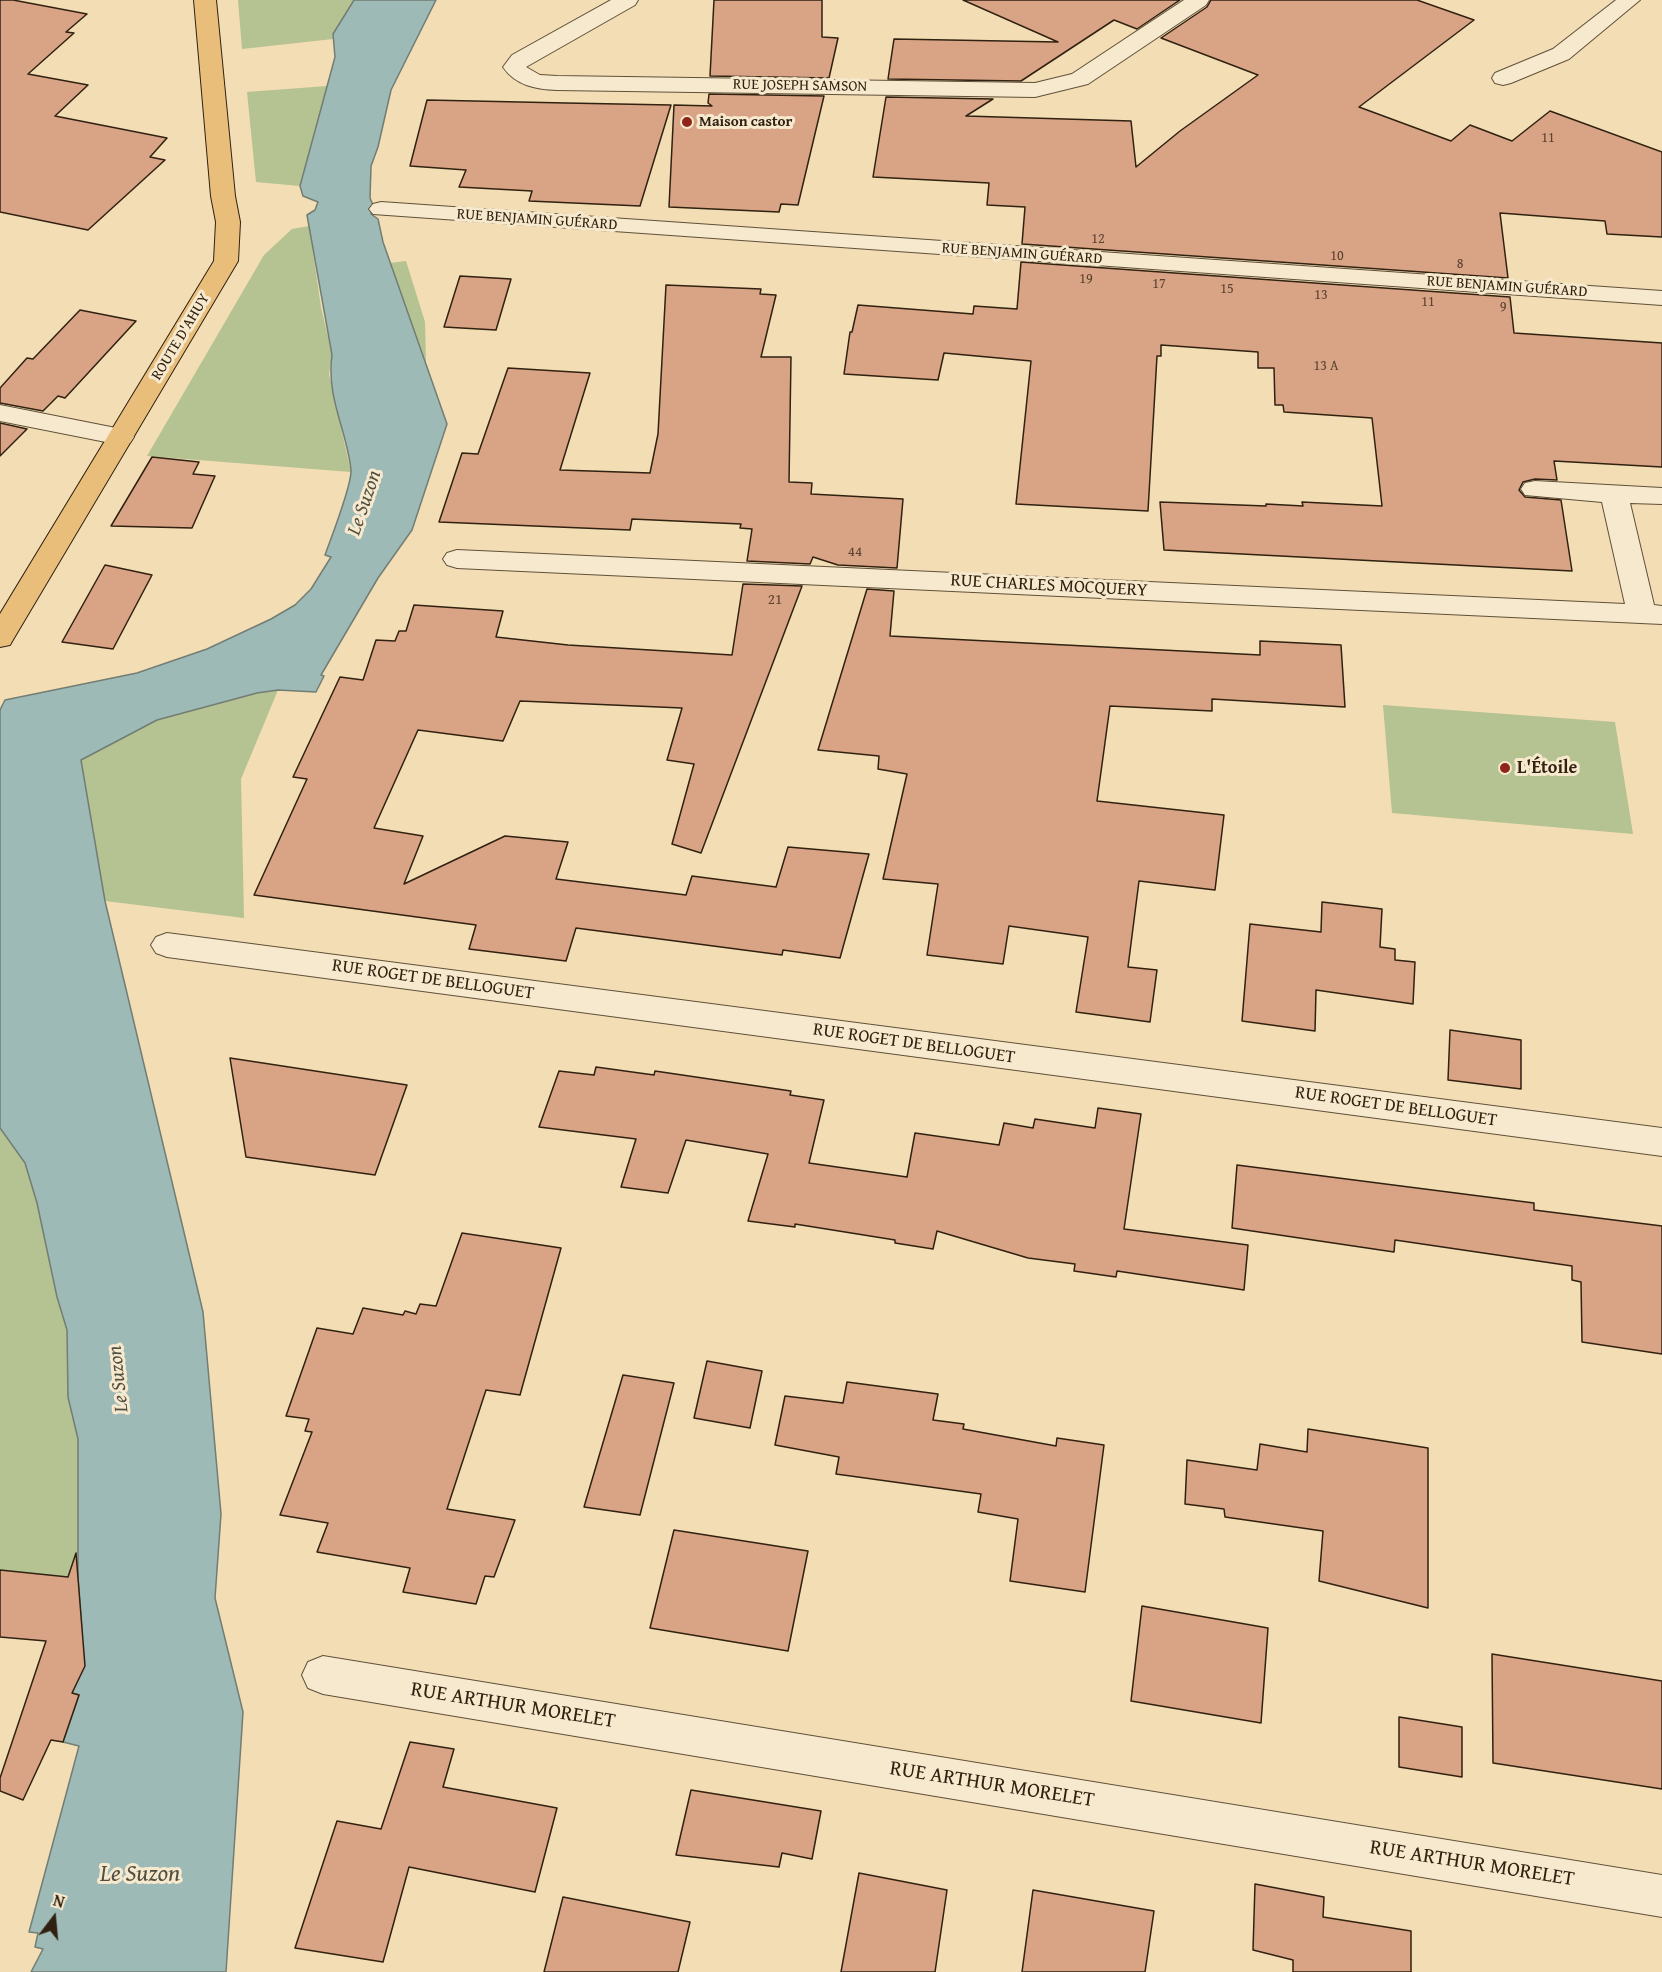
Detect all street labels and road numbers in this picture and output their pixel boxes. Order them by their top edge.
street label: RUE JOSEPH SAMSON [733,76,867,96]
street label: RUE BENJAMIN GUÉRARD [456,205,618,235]
street label: RUE BENJAMIN GUÉRARD [941,239,1103,269]
street label: RUE BENJAMIN GUÉRARD [1426,272,1588,302]
street label: ROUTE D'AHUY [148,290,214,384]
street label: RUE CHARLES MOCQUERY [950,570,1148,602]
street label: RUE ROGET DE BELLOGUET [331,955,535,1005]
street label: RUE ROGET DE BELLOGUET [812,1019,1016,1069]
street label: RUE ROGET DE BELLOGUET [1294,1082,1498,1132]
street label: RUE ARTHUR MORELET [409,1677,617,1735]
street label: RUE ARTHUR MORELET [888,1756,1096,1814]
street label: RUE ARTHUR MORELET [1368,1835,1576,1893]

